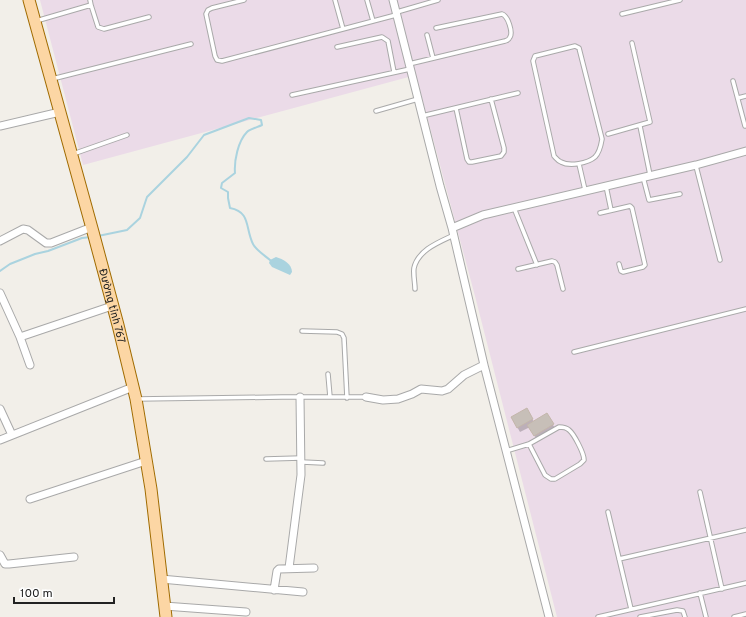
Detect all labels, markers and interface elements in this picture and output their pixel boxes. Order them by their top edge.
street label: Đường tỉnh 767 [95,267,128,345]
scale bar [14,579,114,605]
text: 100 m [20,586,53,602]

